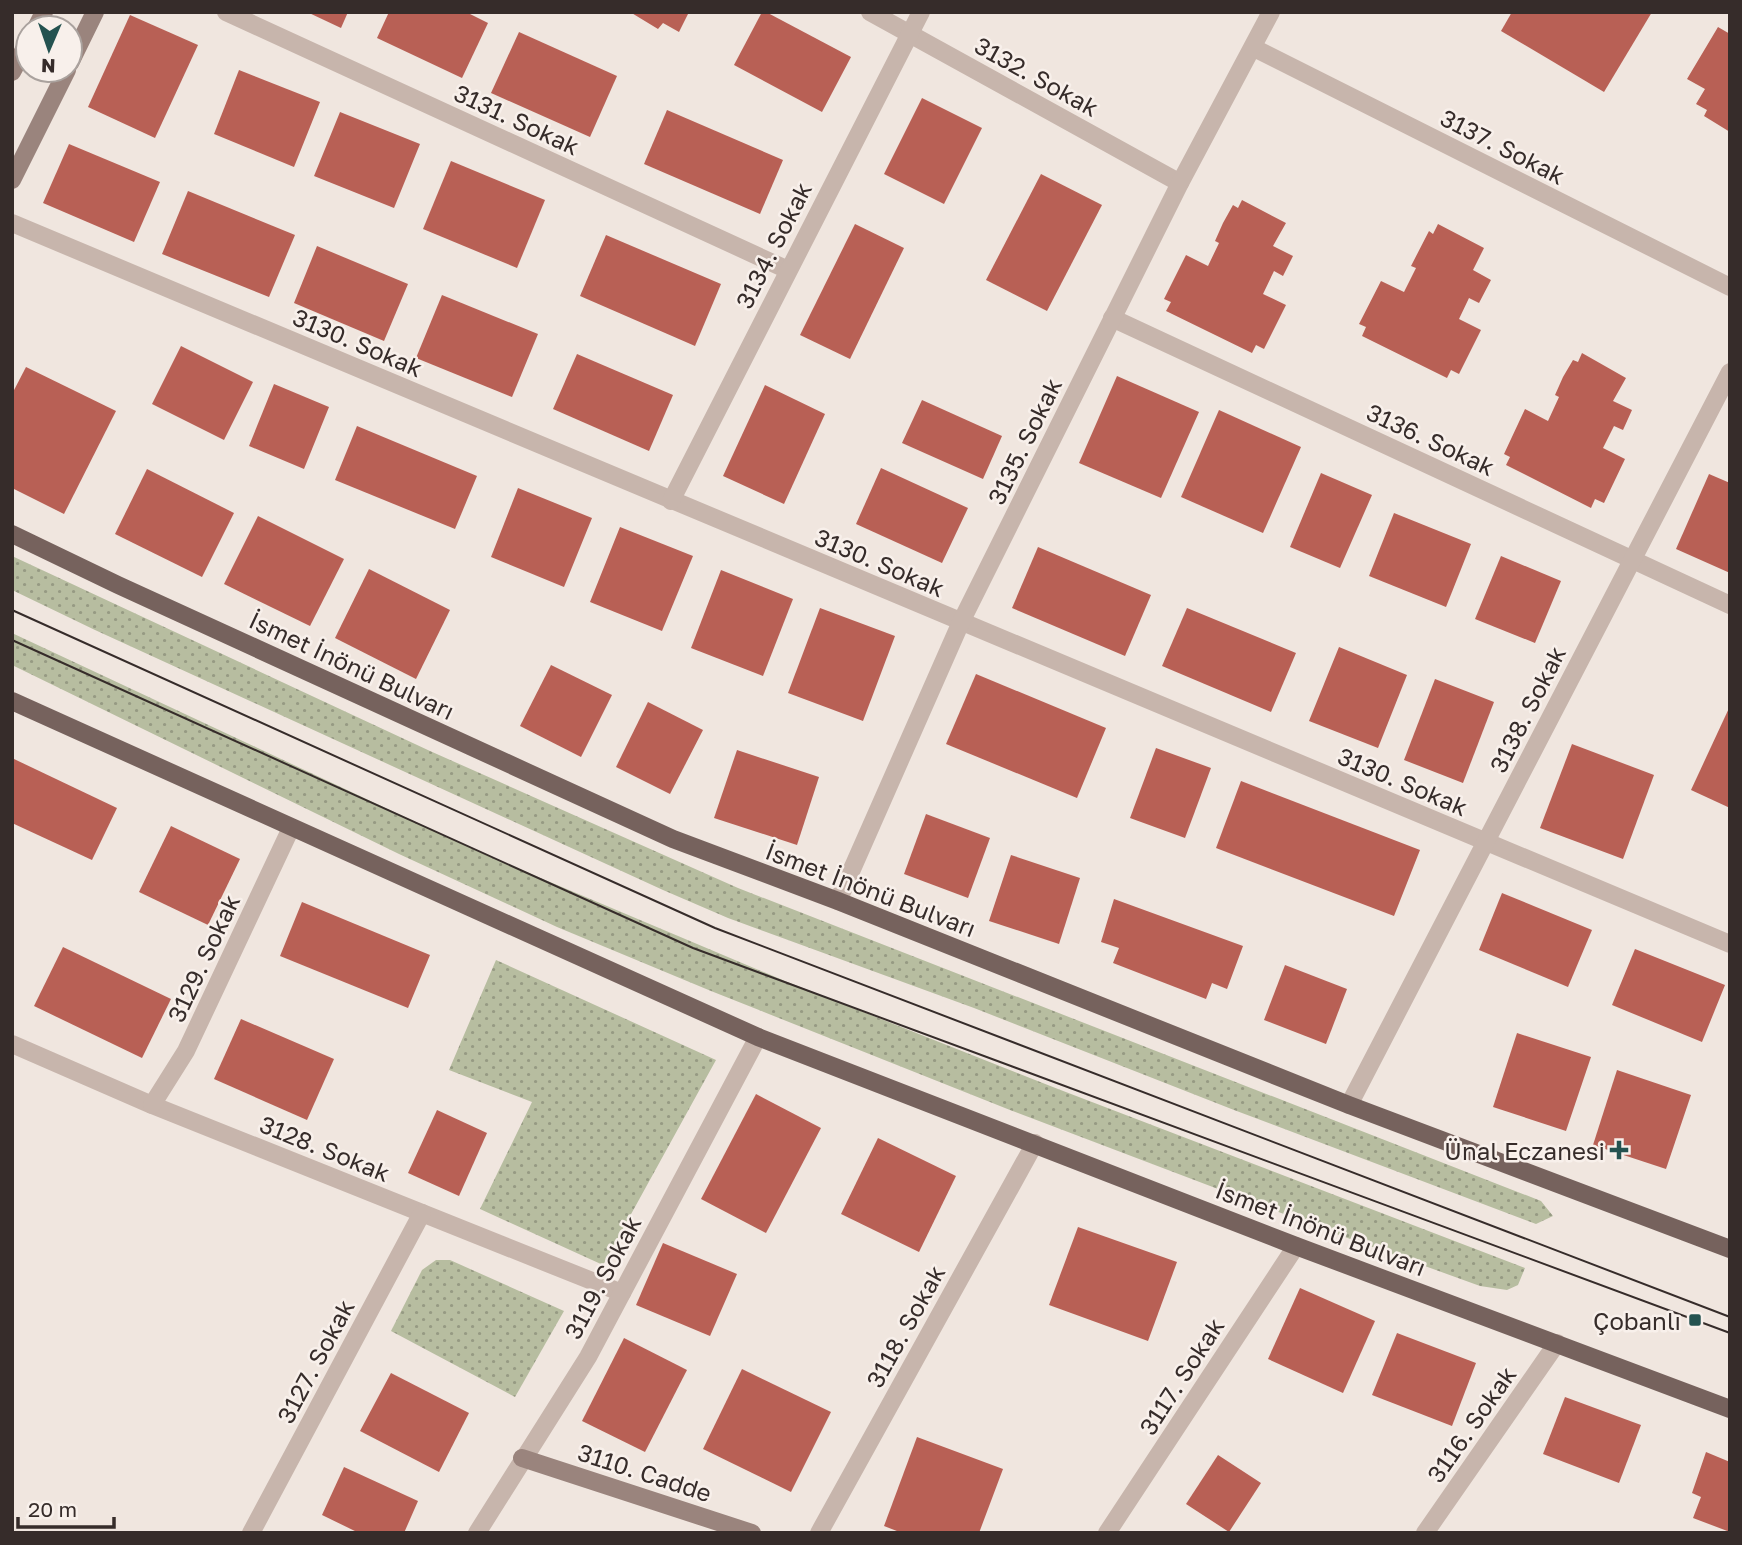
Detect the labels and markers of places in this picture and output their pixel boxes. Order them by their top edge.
place label: Ünal Eczanesi [1444,1136,1605,1165]
marker: Ünal Eczanesi [1611,1142,1627,1158]
place label: Çobanlı [1593,1306,1681,1335]
marker: Çobanlı [1687,1312,1703,1328]

